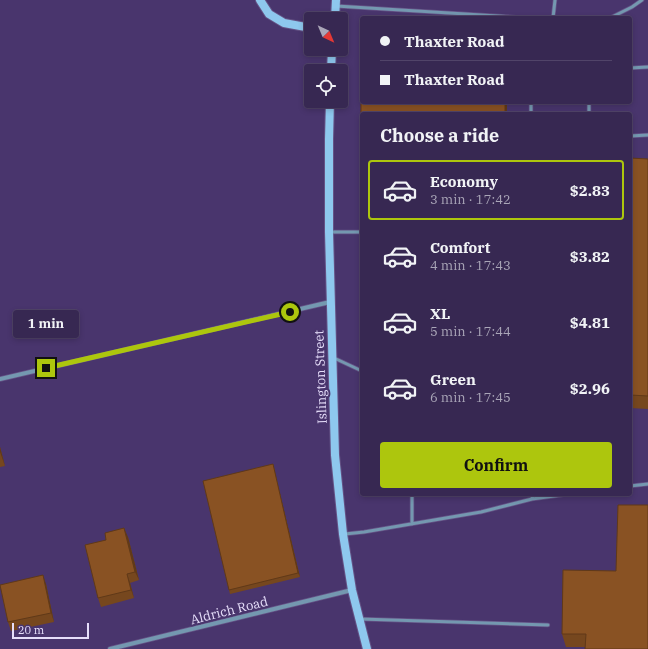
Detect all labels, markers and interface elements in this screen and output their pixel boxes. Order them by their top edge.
north arrow [304,12,348,56]
map controls [304,12,348,108]
text: Thaxter Road [404,32,505,51]
button: locate [304,64,348,108]
text: Thaxter Road [404,70,505,89]
text: Choose a ride [380,124,499,147]
icon: car [382,172,418,208]
text: Economy [430,172,498,191]
text: $2.83 [570,181,610,200]
text: 3 min · 17:42 [430,191,511,208]
icon: car [382,238,418,274]
text: Comfort [430,238,490,257]
text: $3.82 [570,247,610,266]
text: 4 min · 17:43 [430,257,511,274]
route start [281,303,299,321]
icon: car [382,304,418,340]
text: XL [430,304,450,323]
callout: 1 min [13,310,79,338]
text: $4.81 [570,313,610,332]
text: 1 min [28,315,64,332]
text: 5 min · 17:44 [430,323,511,340]
street label: Islington Street [310,329,331,424]
route end [37,359,55,377]
icon: car [382,370,418,406]
text: Green [430,370,476,389]
text: $2.96 [570,379,610,398]
text: 6 min · 17:45 [430,389,511,406]
button: Confirm [380,442,612,488]
street label: Aldrich Road [189,593,270,628]
scale bar [12,621,89,640]
text: 20 m [18,623,44,637]

